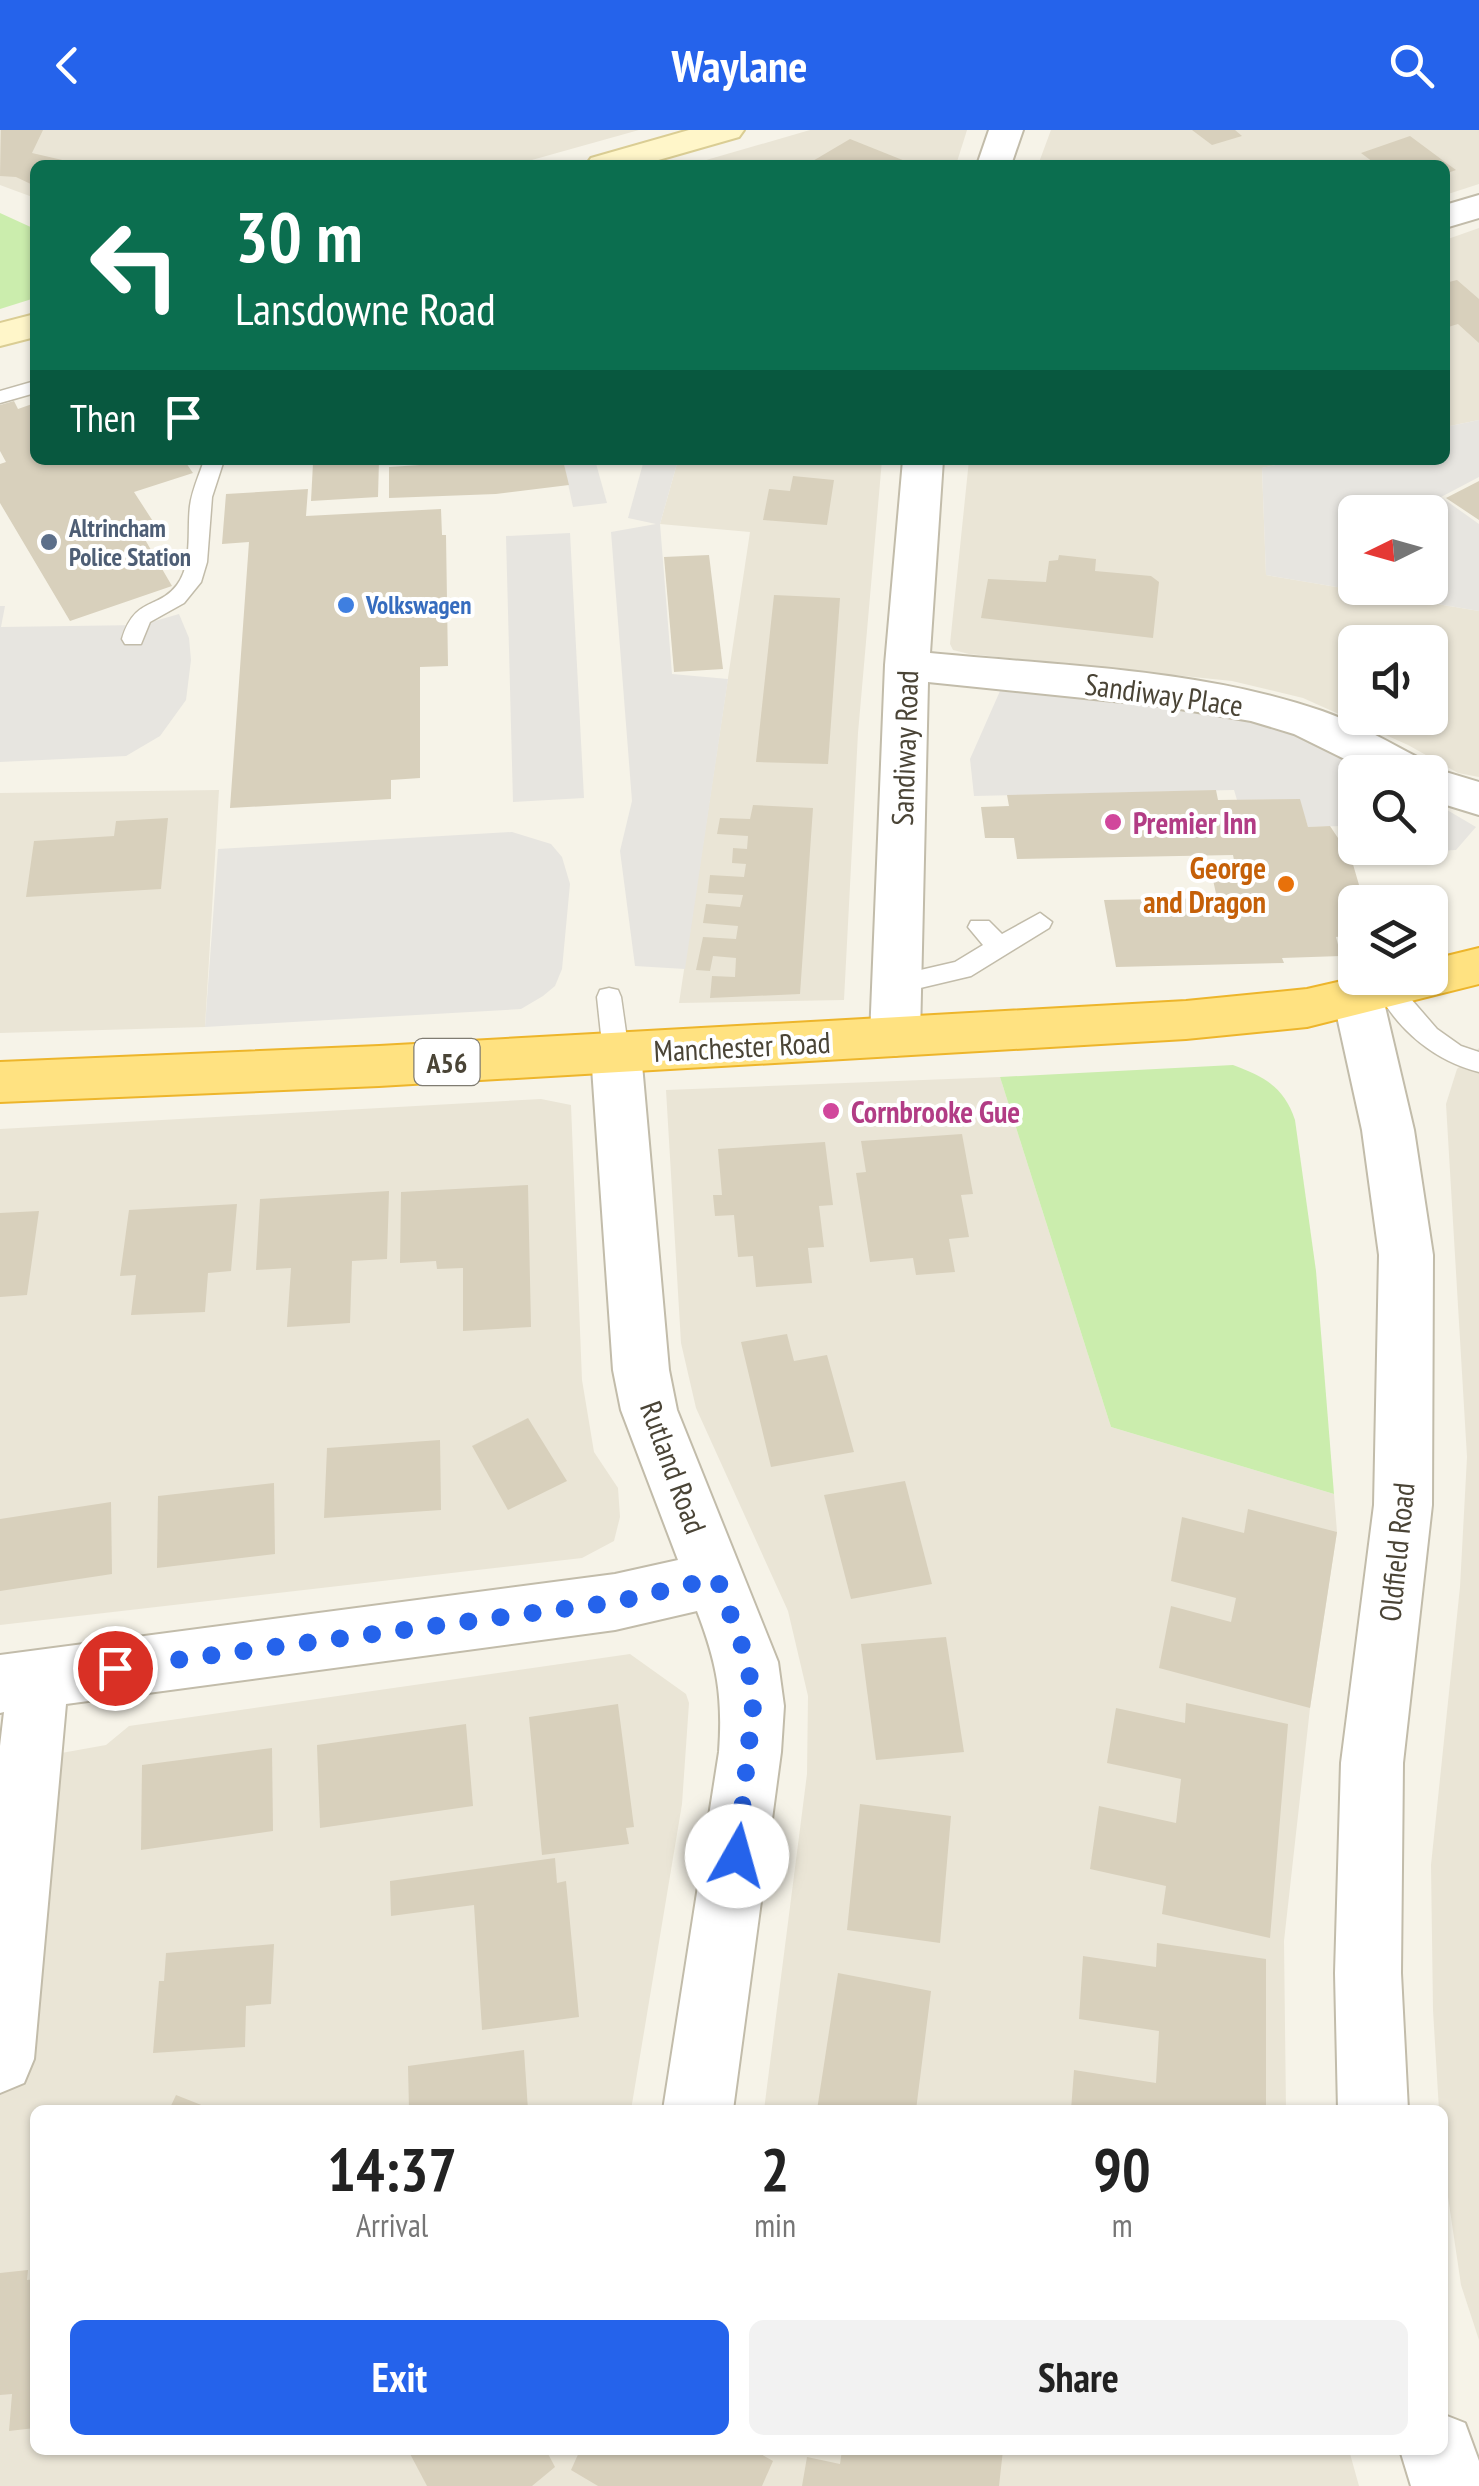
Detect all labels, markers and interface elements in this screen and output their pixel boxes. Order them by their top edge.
text: Waylane [672,36,808,94]
icon: back [40,38,95,93]
icon: search [1384,38,1439,93]
text: 30 m [235,191,363,281]
icon: left [70,200,200,330]
text: Lansdowne Road [235,279,496,337]
icon: arrive [156,390,211,445]
text: Then [70,393,136,442]
north arrow [1338,495,1448,605]
map controls [1338,495,1448,995]
place label: Altrincham Police Station [68,512,191,573]
marker: Altrincham Police Station [38,531,60,553]
place label: Volkswagen [365,589,471,621]
marker: Volkswagen [335,594,357,616]
button: sound [1338,625,1448,735]
street label: Sandiway Place [1083,664,1245,724]
street label: Sandiway Road [882,670,926,826]
button: search [1338,755,1448,865]
place label: Premier Inn [1133,803,1257,842]
marker: Premier Inn [1102,811,1124,833]
place label: George and Dragon [1143,848,1266,921]
marker: George and Dragon [1275,873,1297,895]
button: layers [1338,885,1448,995]
street label: Manchester Road [653,1022,831,1070]
road number: A56 [414,1039,480,1085]
place label: Cornbrooke Gue [851,1092,1020,1131]
marker: Cornbrooke Gue [820,1100,842,1122]
street label: Rutland Road [632,1395,716,1539]
street label: Oldfield Road [1369,1481,1423,1623]
pin [73,1626,158,1711]
icon: arrive [88,1641,143,1696]
position arrow [685,1804,789,1908]
text: 14:37 [327,2130,457,2208]
text: 2 [761,2130,790,2208]
text: 90 [1093,2130,1151,2208]
text: Arrival [356,2204,428,2246]
text: min [754,2204,796,2246]
text: m [1112,2204,1132,2246]
button: Exit [70,2320,729,2435]
button: Share [749,2320,1408,2435]

